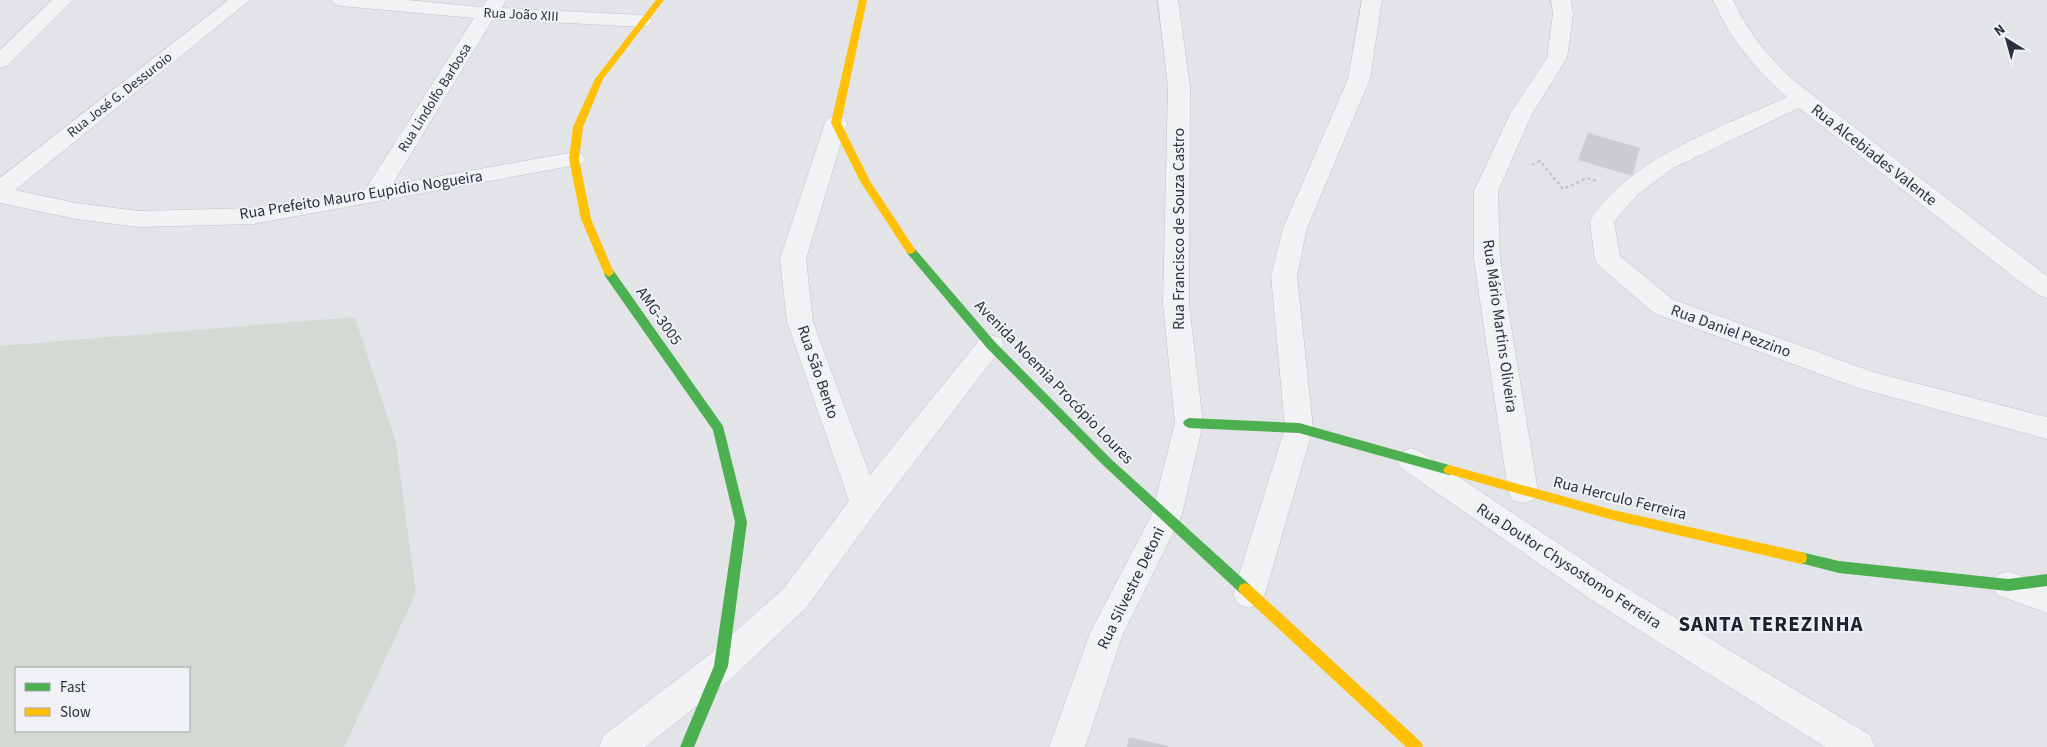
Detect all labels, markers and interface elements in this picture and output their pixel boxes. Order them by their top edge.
street label: Rua João XIII [483,3,559,27]
north arrow [1982,15,2032,65]
text: N [1990,20,2010,41]
street label: Rua Lindolfo Barbosa [393,40,477,156]
street label: Rua José G. Dessuroio [63,48,177,142]
street label: Rua Alcebiades Valente [1806,99,1942,211]
street label: Rua Francisco de Souza Castro [1168,128,1190,330]
street label: Rua Prefeito Mauro Eupidio Nogueira [238,165,484,225]
street label: Rua Mário Martins Oliveira [1477,238,1523,414]
street label: AMG-3005 [631,282,687,350]
street label: Avenida Noemia Procópio Loures [969,295,1139,469]
street label: Rua Daniel Pezzino [1668,299,1794,363]
street label: Rua São Bento [792,322,844,422]
street label: Rua Herculo Ferreira [1551,471,1689,525]
street label: Rua Doutor Chysostomo Ferreira [1472,498,1666,634]
street label: Rua Silvestre Detoni [1092,523,1170,653]
district label: SANTA TEREZINHA [1678,609,1864,639]
legend [15,667,190,732]
text: Fast [60,677,86,698]
text: Slow [60,702,91,723]

